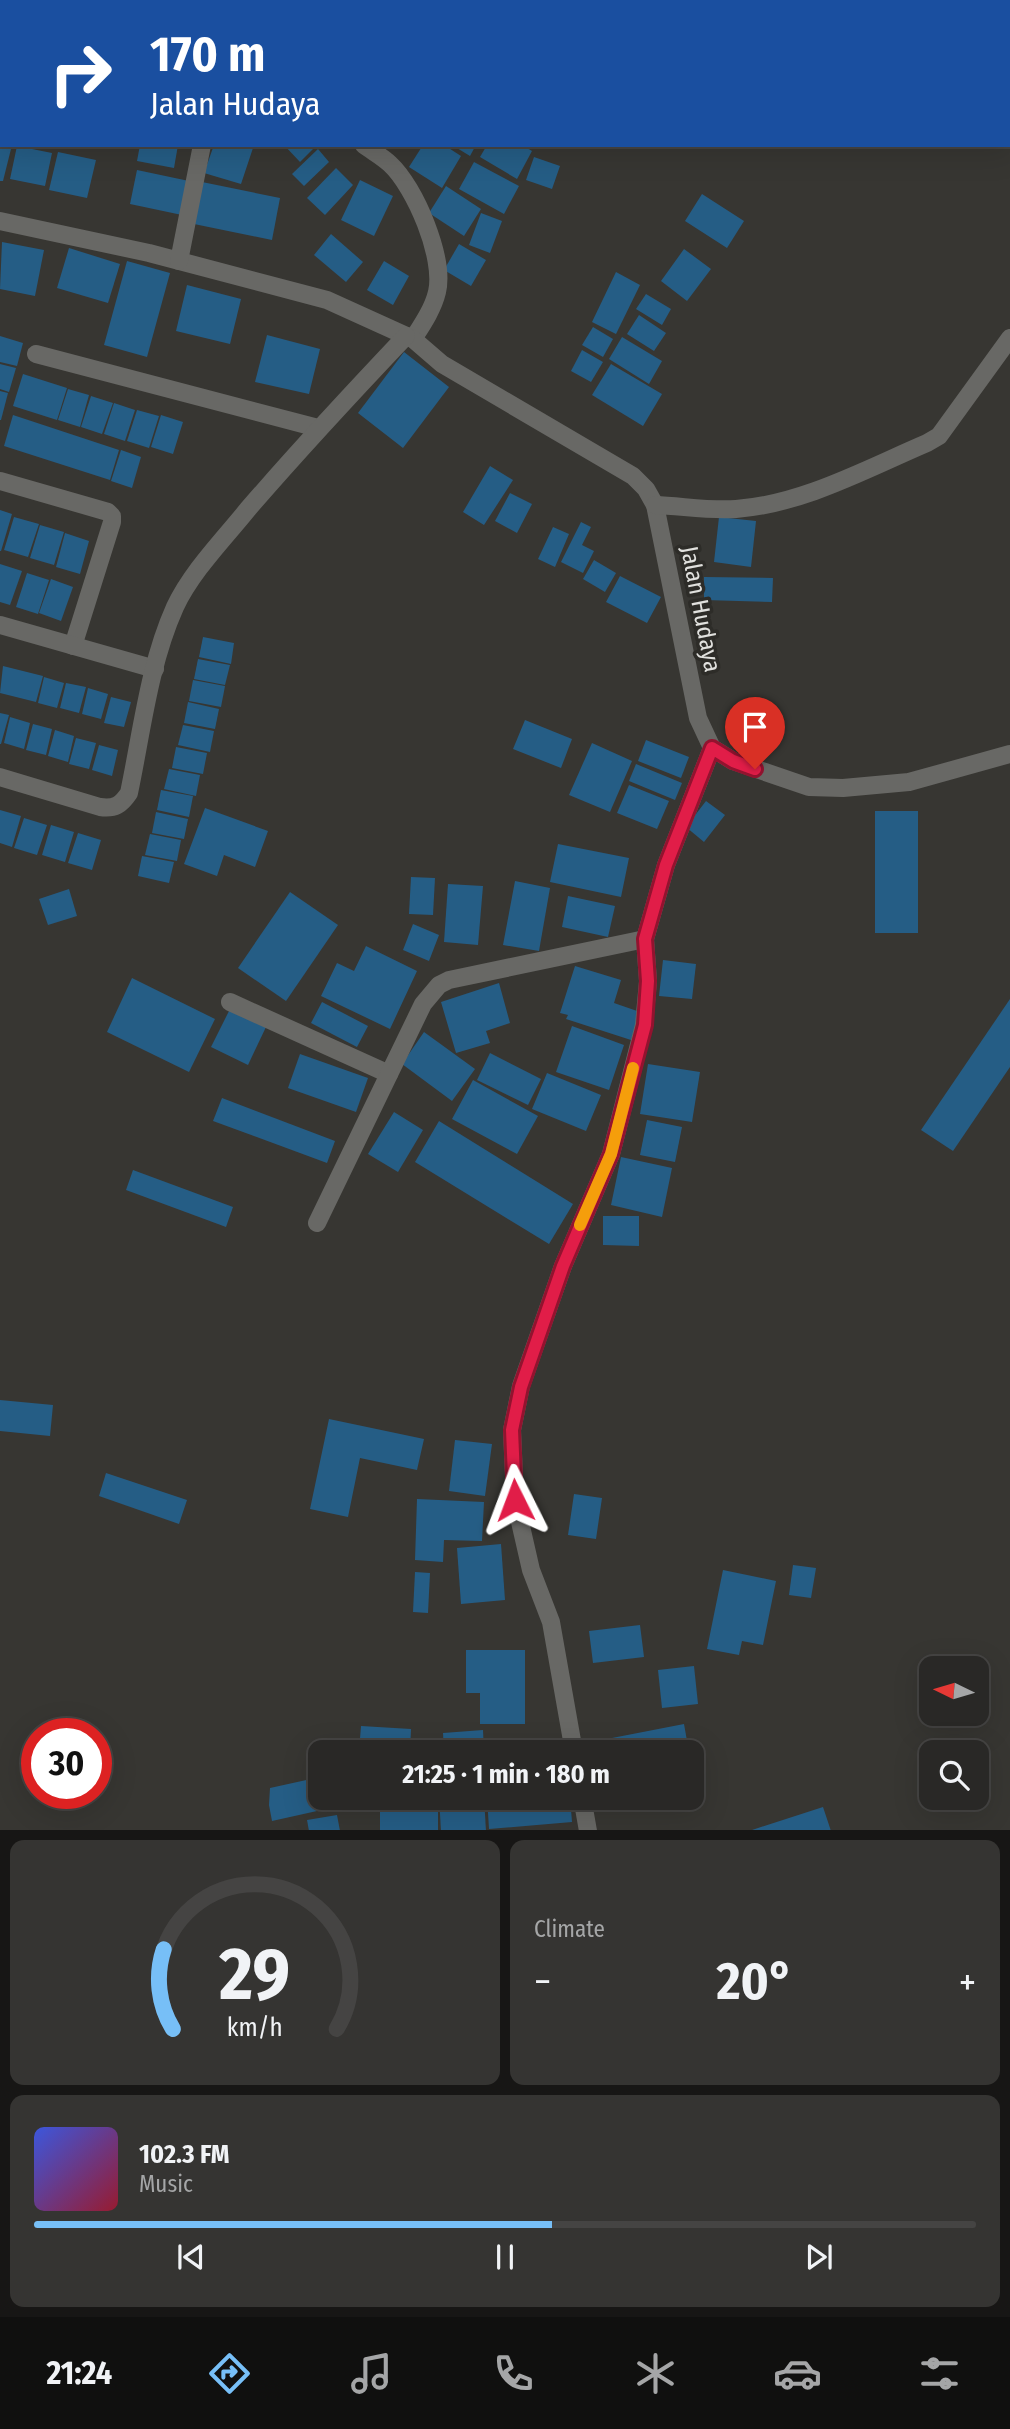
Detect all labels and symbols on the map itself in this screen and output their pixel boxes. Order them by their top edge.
street label: Jalan Hudaya [675,544,727,674]
pin [725,697,785,769]
position arrow [478,1463,552,1537]
north arrow [919,1656,989,1726]
speed limit sign: 30 [21,1718,112,1809]

